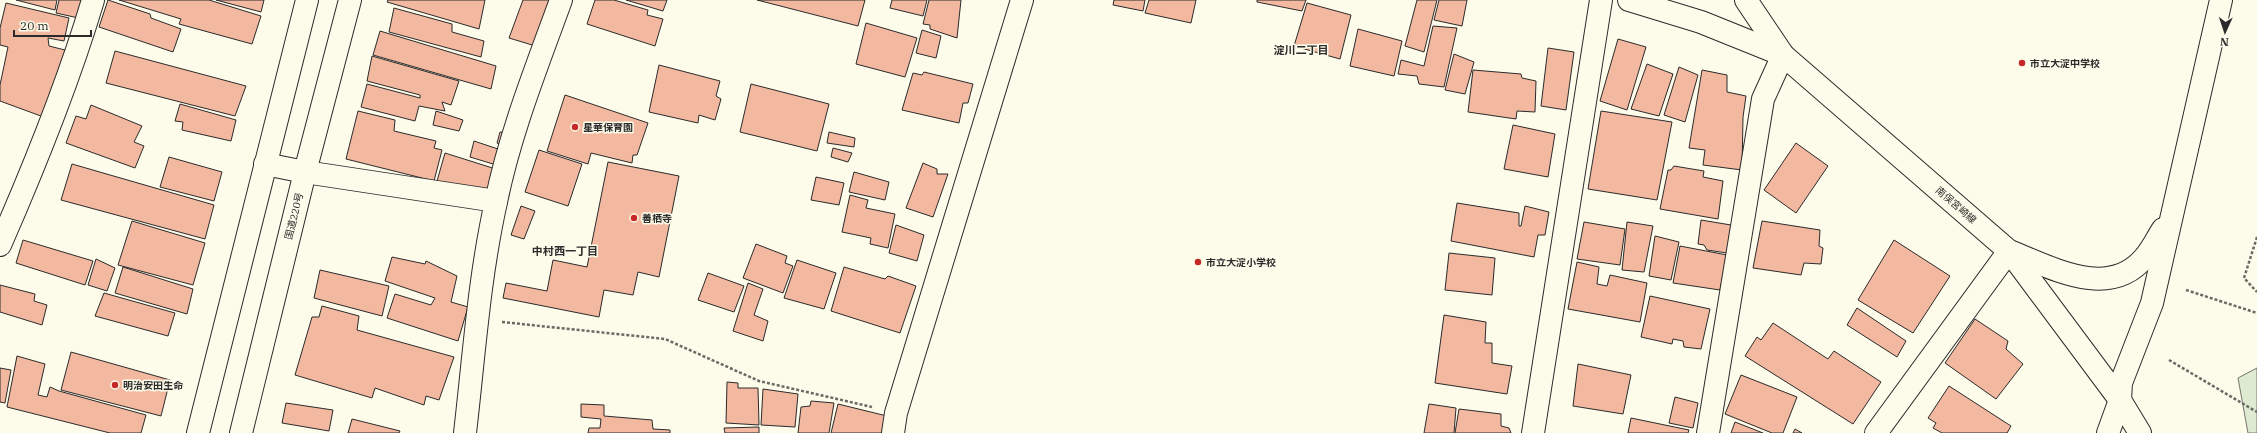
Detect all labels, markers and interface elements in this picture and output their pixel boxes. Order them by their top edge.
scale bar [14,12,91,38]
north arrow [2205,12,2245,52]
text: 20 m [20,18,49,33]
text: N [2219,35,2229,49]
district label: 淀川二丁目 [1274,43,1329,57]
place label: 市立大淀中学校 [2030,57,2100,70]
marker: 市立大淀中学校 [2017,58,2027,68]
place label: 星華保育園 [583,121,633,134]
marker: 星華保育園 [570,122,580,132]
street label: 南俣宮崎線 [1933,184,1979,226]
street label: 国道220号 [282,191,306,241]
place label: 善栖寺 [642,212,672,225]
marker: 善栖寺 [629,213,639,223]
district label: 中村西一丁目 [532,244,598,258]
place label: 市立大淀小学校 [1206,256,1276,269]
marker: 市立大淀小学校 [1193,257,1203,267]
place label: 明治安田生命 [123,379,184,392]
marker: 明治安田生命 [110,380,120,390]

